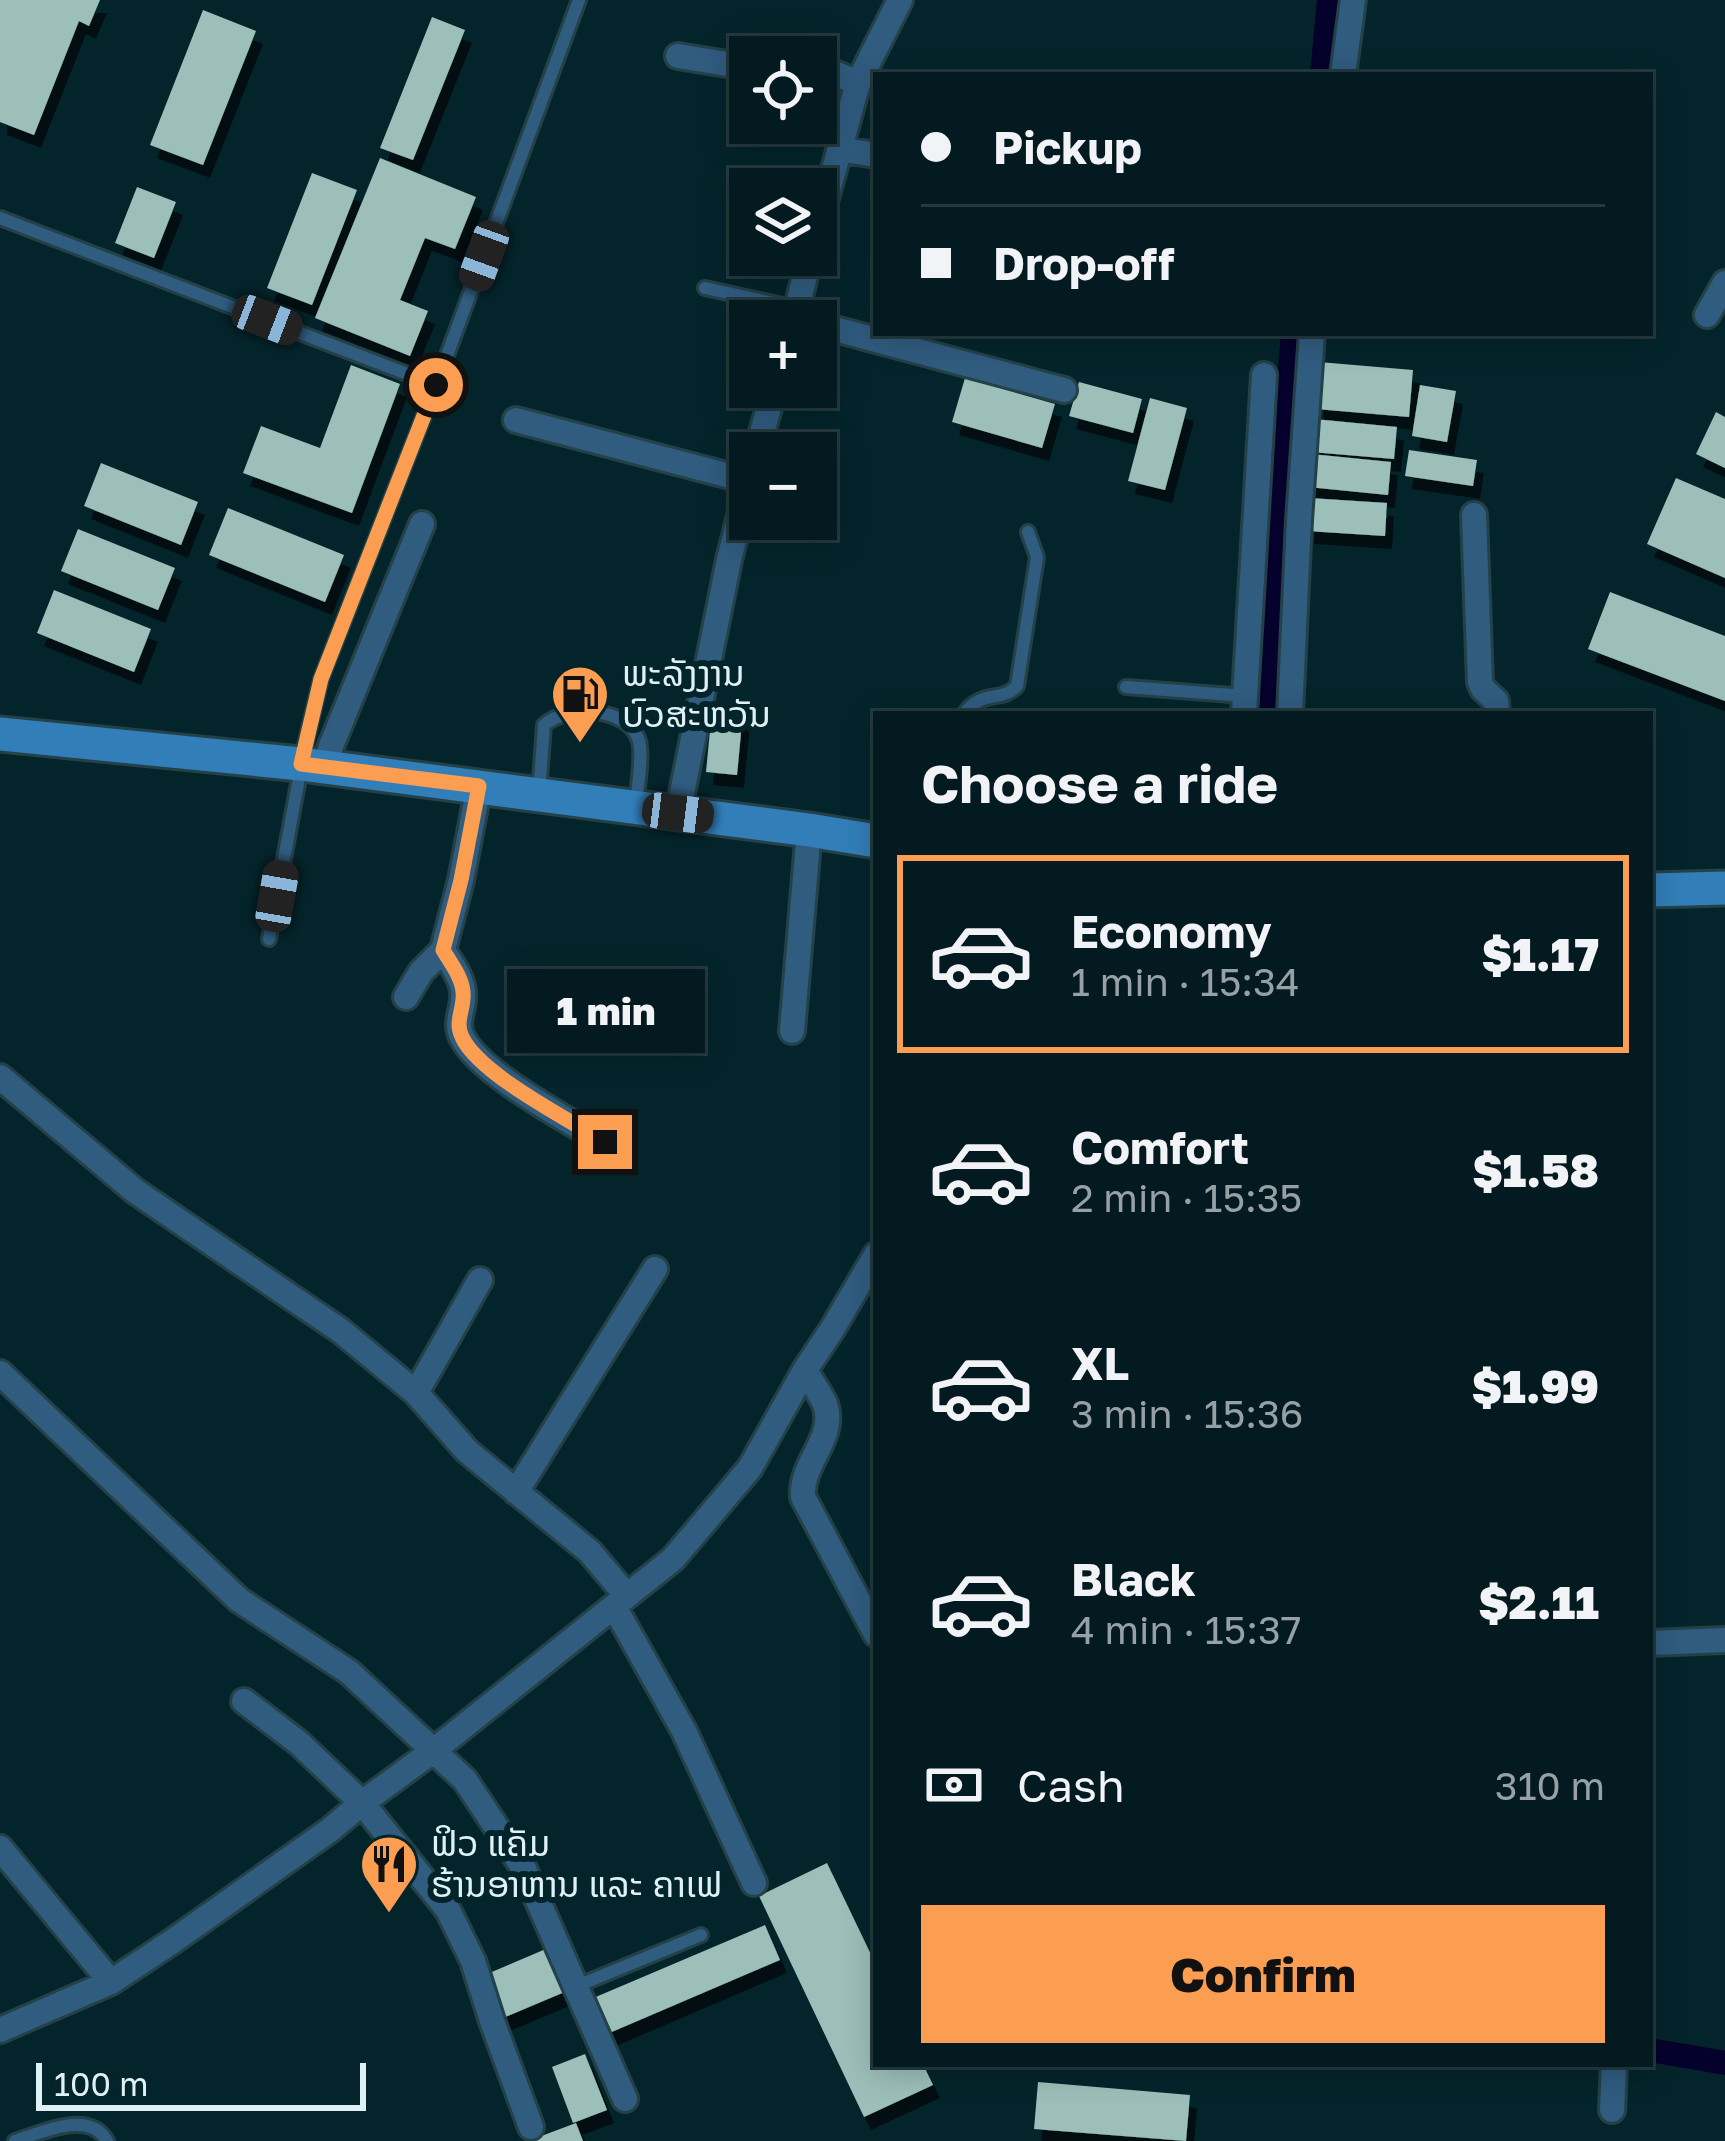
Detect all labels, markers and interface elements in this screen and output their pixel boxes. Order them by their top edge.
map controls [729,36,837,540]
button: locate [729,36,837,144]
text: Pickup [993,120,1142,174]
button: layers [729,168,837,276]
car [455,216,513,296]
text: Drop-off [993,236,1174,290]
car [227,290,307,350]
button: + [729,300,837,408]
route start [409,358,463,412]
button: − [729,432,837,540]
place label: ພະລັງງານ ບົວສະຫວັນ [622,651,771,735]
fuel station icon: ພະລັງງານ ບົວສະຫວັນ [549,663,611,745]
text: Choose a ride [921,750,1278,815]
car [640,791,716,835]
car [253,857,301,935]
icon: car [927,900,1035,1008]
text: Economy [1071,904,1272,958]
text: $1.17 [1482,927,1599,981]
text: 1 min · 15:34 [1071,958,1300,1005]
callout: 1 min [506,968,704,1052]
text: 1 min [556,987,656,1034]
route end [578,1115,632,1169]
icon: car [927,1116,1035,1224]
text: Comfort [1071,1120,1249,1174]
text: $1.58 [1472,1143,1599,1197]
text: 2 min · 15:35 [1071,1174,1302,1221]
icon: car [927,1332,1035,1440]
text: XL [1071,1336,1129,1390]
text: $1.99 [1472,1359,1599,1413]
text: 3 min · 15:36 [1071,1390,1303,1437]
icon: car [927,1548,1035,1656]
text: Black [1071,1552,1196,1606]
text: $2.11 [1479,1575,1599,1629]
text: 4 min · 15:37 [1071,1606,1301,1653]
icon: cash [921,1752,987,1818]
text: Cash [1017,1758,1125,1812]
text: 310 m [1495,1762,1605,1809]
place label: ຟິວ ແຄັມ ຮ້ານອາຫານ ແລະ ຄາເຟ [431,1821,723,1905]
restaurant icon: ຟິວ ແຄັມ ຮ້ານອາຫານ ແລະ ຄາເຟ [358,1833,420,1915]
button: Confirm [921,1905,1605,2043]
scale bar [36,2057,366,2110]
text: 100 m [54,2064,148,2103]

